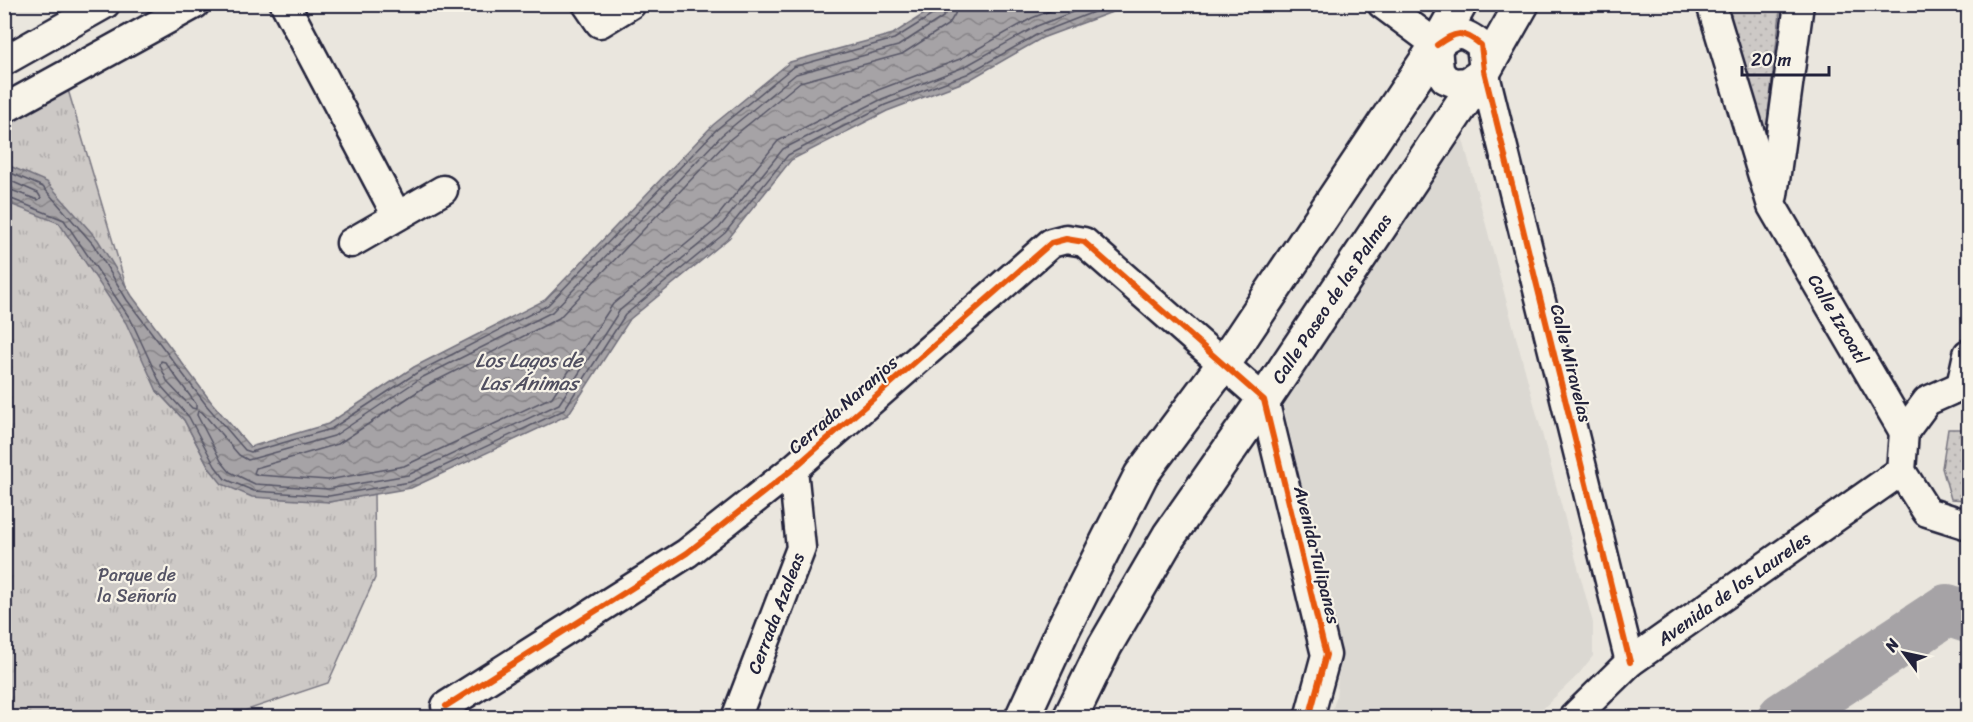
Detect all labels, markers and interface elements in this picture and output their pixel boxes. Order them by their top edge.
scale bar [1742,39,1829,77]
text: 20 m [1751,44,1791,76]
street label: Calle Paseo de las Palmas [1263,207,1401,390]
street label: Calle Izcoatl [1799,268,1878,371]
street label: Calle Miravelas [1541,301,1601,426]
water label: Los Lagos de Las Ánimas [475,343,584,401]
street label: Cerrada Naranjos [781,347,906,462]
street label: Avenida Tulipanes [1284,482,1350,628]
street label: Avenida de los Laureles [1649,523,1818,655]
street label: Cerrada Azaleas [738,547,814,679]
park label: Parque de la Señoría [97,559,177,612]
north arrow [1874,623,1934,683]
text: N [1876,632,1908,658]

